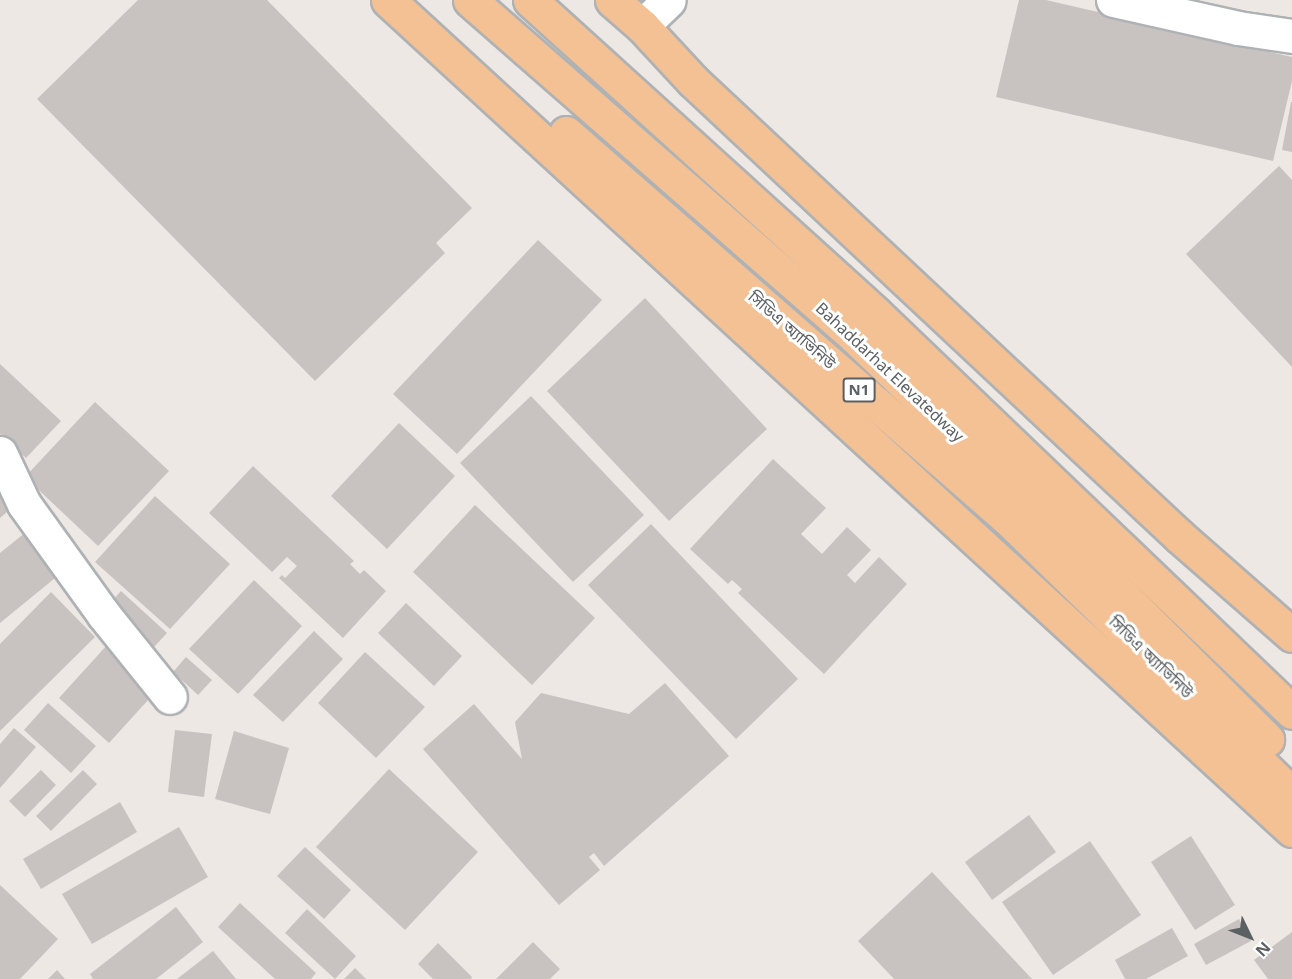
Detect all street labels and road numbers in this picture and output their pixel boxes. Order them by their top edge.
street label: সিডিএ অ্যাভিনিউ [744,287,840,373]
street label: Bahaddarhat Elevatedway [812,298,968,446]
road number: N1 [842,378,876,402]
street label: সিডিএ অ্যাভিনিউ [1105,612,1197,702]

